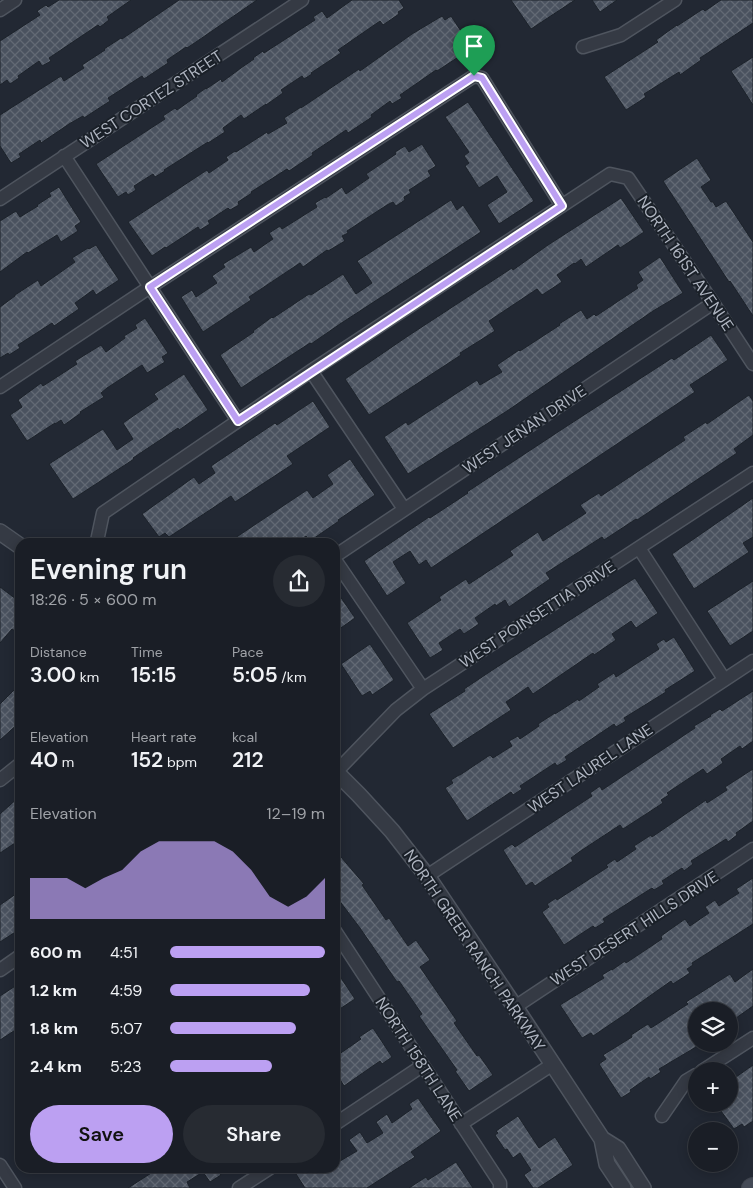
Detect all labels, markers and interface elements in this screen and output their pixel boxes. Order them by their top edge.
pin [453,25,495,76]
icon: arrive [460,32,488,60]
street label: WEST CORTEZ STREET [76,46,226,153]
street label: NORTH 161ST AVENUE [632,192,739,335]
street label: WEST JENAN DRIVE [458,380,590,479]
text: Evening run [30,551,187,588]
button: share [273,555,325,607]
street label: WEST POINSETTIA DRIVE [455,556,619,673]
text: 18:26 · 5 × 600 m [30,589,156,610]
text: Distance [30,643,87,661]
text: Time [131,643,163,661]
text: Pace [232,643,263,661]
text: 3.00 [30,661,76,689]
text: 15:15 [131,661,177,689]
text: 5:05 [232,661,278,689]
text: km [76,668,99,686]
text: /km [278,668,306,686]
street label: WEST LAUREL LANE [524,719,657,818]
text: Elevation [30,728,88,746]
text: Heart rate [131,728,196,746]
text: kcal [232,728,257,746]
text: 40 [30,746,58,774]
text: 152 [131,746,163,774]
text: 212 [232,746,264,774]
text: m [58,753,74,771]
text: bpm [163,753,197,771]
text: Elevation [30,803,97,824]
text: 12–19 m [267,803,325,824]
street label: NORTH GREER RANCH PARKWAY [399,845,550,1055]
street label: WEST DESERT HILLS DRIVE [546,866,722,991]
text: 600 m [30,942,82,963]
text: 4:51 [110,942,138,963]
text: 1.2 km [30,980,77,1001]
text: 4:59 [110,980,142,1001]
street label: NORTH 158TH LANE [370,993,467,1125]
map controls [688,1002,738,1172]
button: layers [688,1002,738,1052]
text: 1.8 km [30,1018,78,1039]
text: 5:07 [110,1018,142,1039]
text: 2.4 km [30,1056,82,1077]
text: 5:23 [110,1056,142,1077]
button: + [688,1062,738,1112]
button: Save [30,1105,173,1163]
button: Share [183,1105,325,1163]
button: − [688,1122,738,1172]

